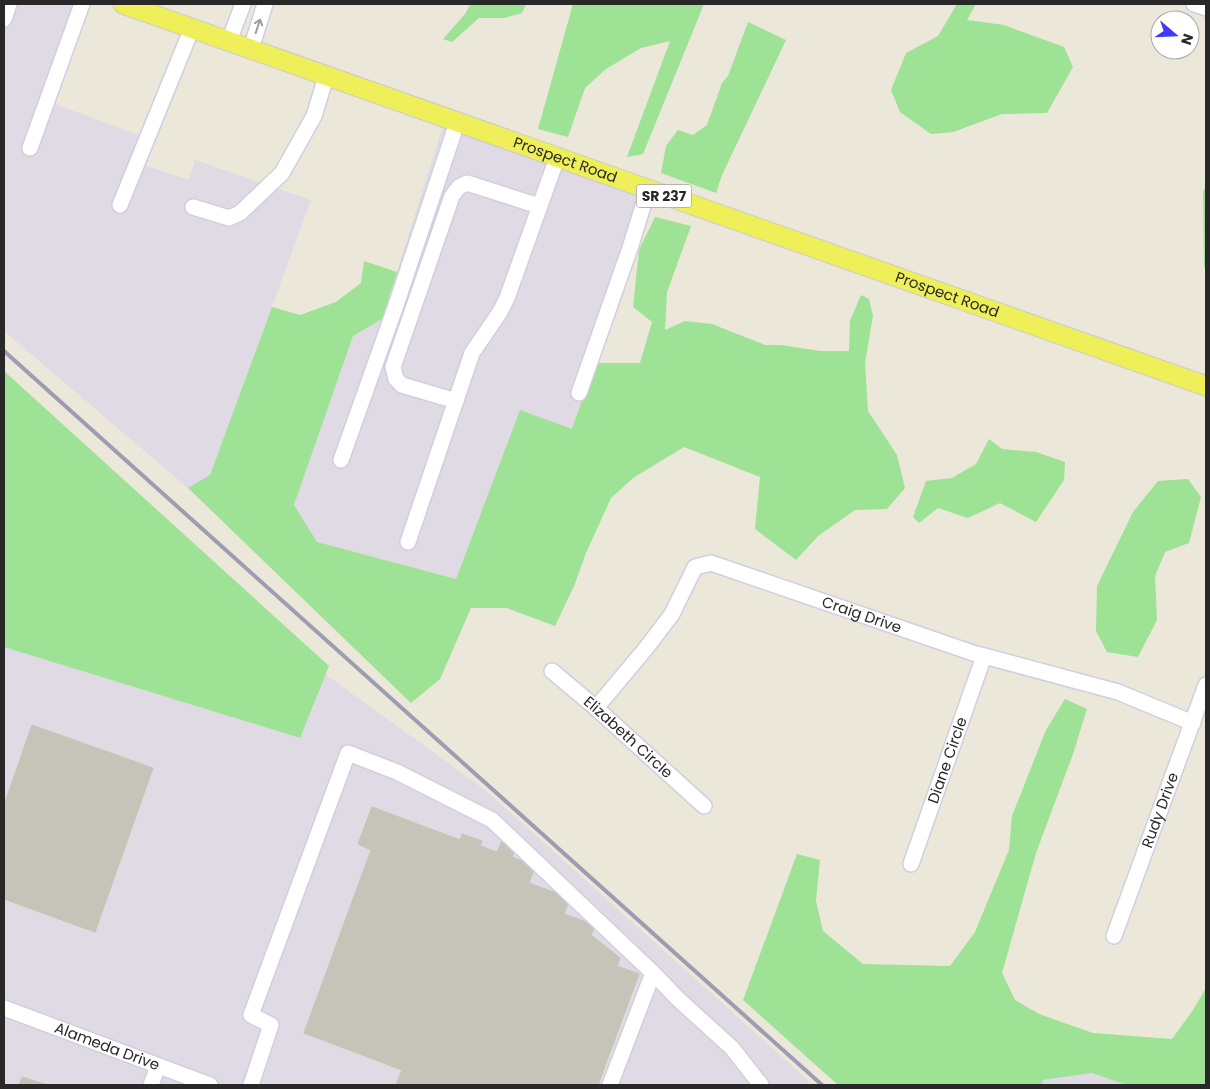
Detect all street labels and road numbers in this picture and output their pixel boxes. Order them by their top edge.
street label: Prospect Road [511,132,620,188]
road number: SR 237 [636,185,692,208]
street label: Prospect Road [893,266,1002,322]
street label: Craig Drive [819,591,904,638]
street label: Elizabeth Circle [579,691,678,783]
street label: Diane Circle [922,714,972,806]
street label: Rudy Drive [1136,769,1183,851]
street label: Alameda Drive [52,1017,163,1075]

